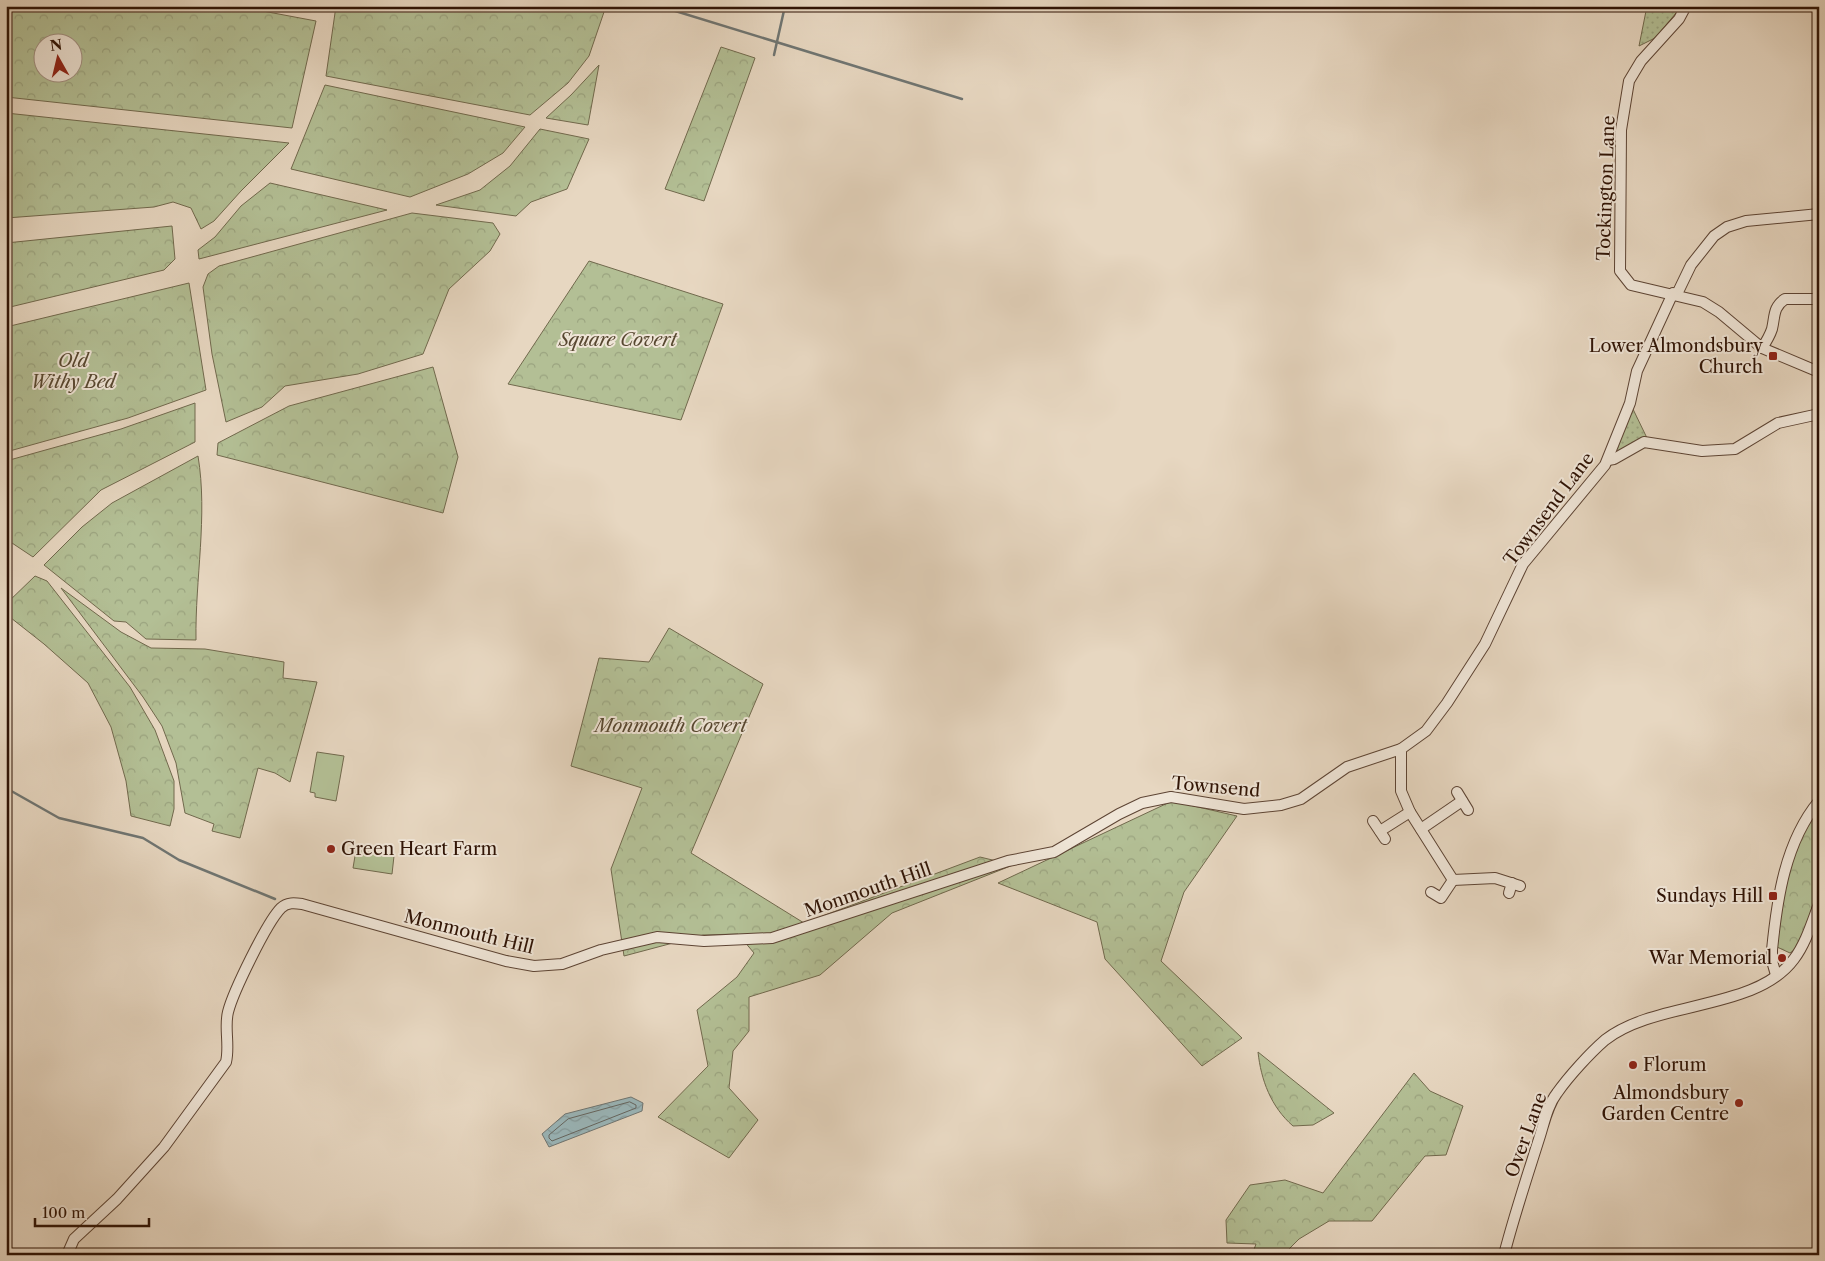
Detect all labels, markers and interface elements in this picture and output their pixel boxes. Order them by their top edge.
north arrow [32,32,82,82]
text: N [49,35,63,55]
street label: Tockington Lane [1592,115,1620,261]
park label: Square Covert [558,329,679,351]
place label: Lower Almondsbury Church [1589,335,1764,378]
park label: Old Withy Bed [31,350,118,393]
marker: Lower Almondsbury Church [1767,350,1779,362]
street label: Townsend Lane [1499,448,1599,570]
park label: Monmouth Covert [593,715,749,737]
street label: Townsend [1171,772,1261,802]
place label: Green Heart Farm [341,838,498,860]
marker: Green Heart Farm [325,843,337,855]
street label: Monmouth Hill [802,858,934,922]
place label: Sundays Hill [1656,885,1763,907]
marker: Sundays Hill [1767,890,1779,902]
street label: Monmouth Hill [402,905,536,959]
place label: War Memorial [1648,947,1772,969]
marker: War Memorial [1776,952,1788,964]
place label: Florum [1643,1054,1707,1076]
marker: Florum [1627,1059,1639,1071]
place label: Almondsbury Garden Centre [1602,1082,1730,1125]
street label: Over Lane [1500,1089,1552,1181]
marker: Almondsbury Garden Centre [1733,1097,1745,1109]
scale bar [35,1196,149,1228]
text: 100 m [42,1203,85,1222]

